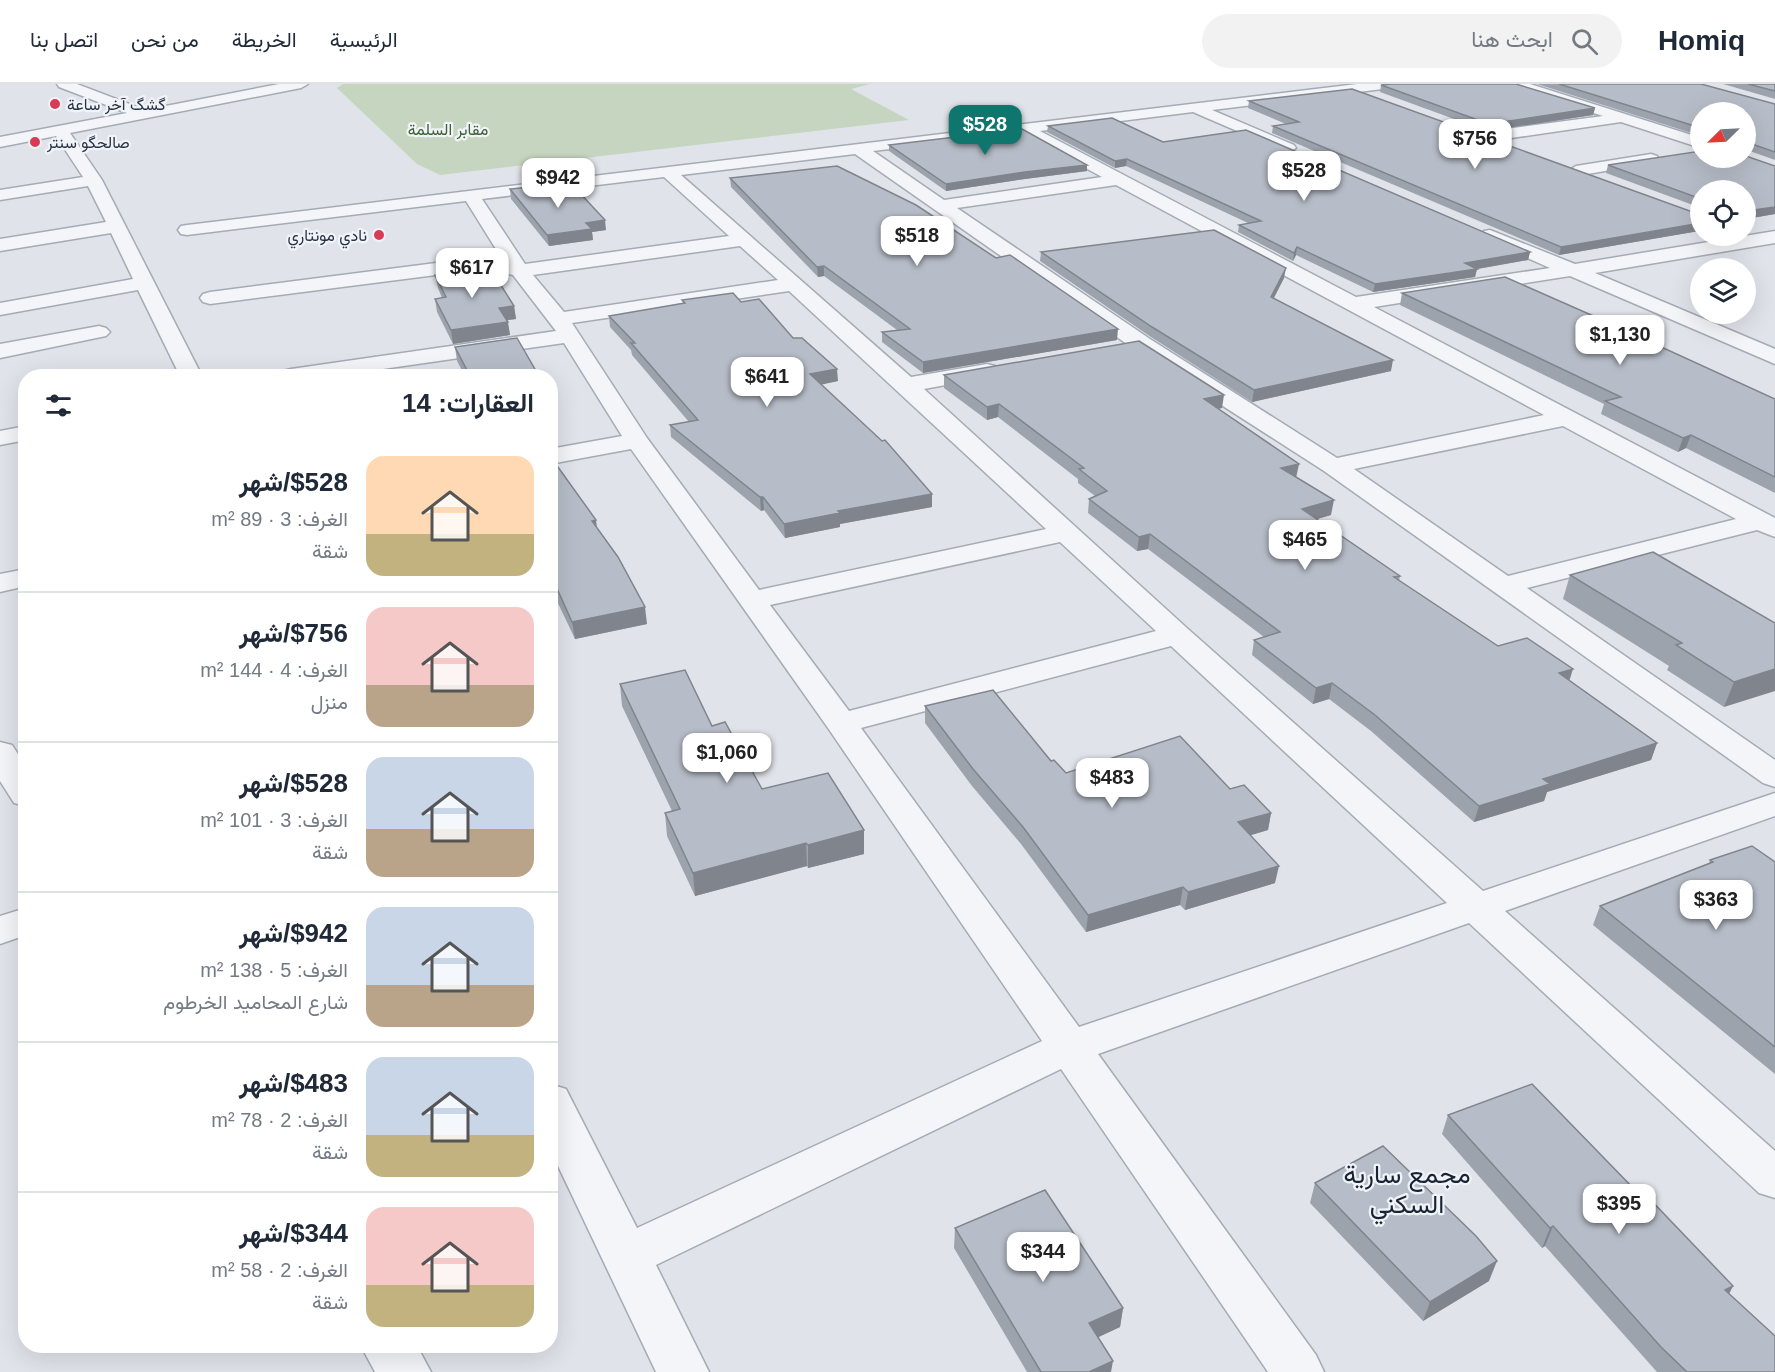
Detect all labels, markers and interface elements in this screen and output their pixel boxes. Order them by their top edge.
search box [1202,14,1622,68]
icon: search [1568,25,1601,58]
text: Homiq [1658,25,1745,56]
text: ابحث هنا [1471,27,1553,52]
text: اتصل بنا [30,28,98,51]
text: من نحن [131,28,199,51]
text: الخريطة [232,28,297,51]
text: الرئيسية [330,28,398,51]
place label: گشگ آخر ساعة [67,96,166,115]
marker: گشگ آخر ساعة [48,97,62,111]
north arrow [1690,102,1756,168]
map controls [1690,102,1756,324]
pin: $528 [949,105,1021,156]
text: $528 [963,113,1007,135]
pin: $756 [1439,119,1511,170]
park label: مقابر السلمة [408,121,488,140]
text: $756 [1453,127,1497,149]
place label: صالحگو سنتر [46,134,130,153]
marker: صالحگو سنتر [28,135,42,149]
pin: $528 [1268,151,1340,202]
pin: $942 [522,158,594,209]
text: $528 [1282,159,1326,181]
text: $942 [536,166,580,188]
button: locate [1690,180,1756,246]
pin: $518 [881,216,953,267]
text: $518 [895,224,939,246]
place label: نادي مونتاري [288,227,367,249]
marker: نادي مونتاري [372,228,386,242]
pin: $617 [436,248,508,299]
text: $617 [450,256,494,278]
button: layers [1690,258,1756,324]
pin: $1,130 [1571,315,1669,366]
text: $1,130 [1589,323,1651,345]
pin: $641 [731,357,803,408]
text: $641 [745,365,789,387]
text: العقارات: 14 [402,388,534,418]
icon: filters [42,389,75,422]
text: $528/شهر [239,467,348,497]
icon: home [414,480,486,552]
text: الغرف: 3 · 89 m² [211,508,348,530]
pin: $465 [1269,520,1341,571]
text: $465 [1283,528,1327,550]
text: شقة [312,540,348,562]
text: $756/شهر [239,618,348,648]
icon: home [414,631,486,703]
text: الغرف: 4 · 144 m² [200,659,348,681]
text: منزل [311,691,348,713]
pin: $1,060 [678,733,776,784]
text: $1,060 [696,741,758,763]
pin: $483 [1076,758,1148,809]
text: $483 [1090,766,1134,788]
text: $528/شهر [239,768,348,798]
icon: home [414,781,486,853]
text: الغرف: 3 · 101 m² [200,809,348,831]
text: شقة [312,841,348,863]
pin: $363 [1680,880,1752,931]
text: $363 [1694,888,1738,910]
text: $942/شهر [239,918,348,948]
icon: home [414,931,486,1003]
text: الغرف: 5 · 138 m² [200,959,348,981]
text: شارع المحاميد الخرطوم [163,991,348,1013]
text: $483/شهر [239,1068,348,1098]
icon: home [414,1081,486,1153]
text: الغرف: 2 · 78 m² [211,1109,348,1131]
text: شقة [312,1141,348,1163]
district label: مجمع سارية السكني [1343,1159,1471,1225]
pin: $395 [1583,1184,1655,1235]
text: $395 [1597,1192,1641,1214]
text: $344/شهر [239,1218,348,1248]
icon: home [414,1231,486,1303]
pin: $344 [1007,1232,1079,1283]
text: $344 [1021,1240,1065,1262]
text: الغرف: 2 · 58 m² [211,1259,348,1281]
text: شقة [312,1291,348,1313]

